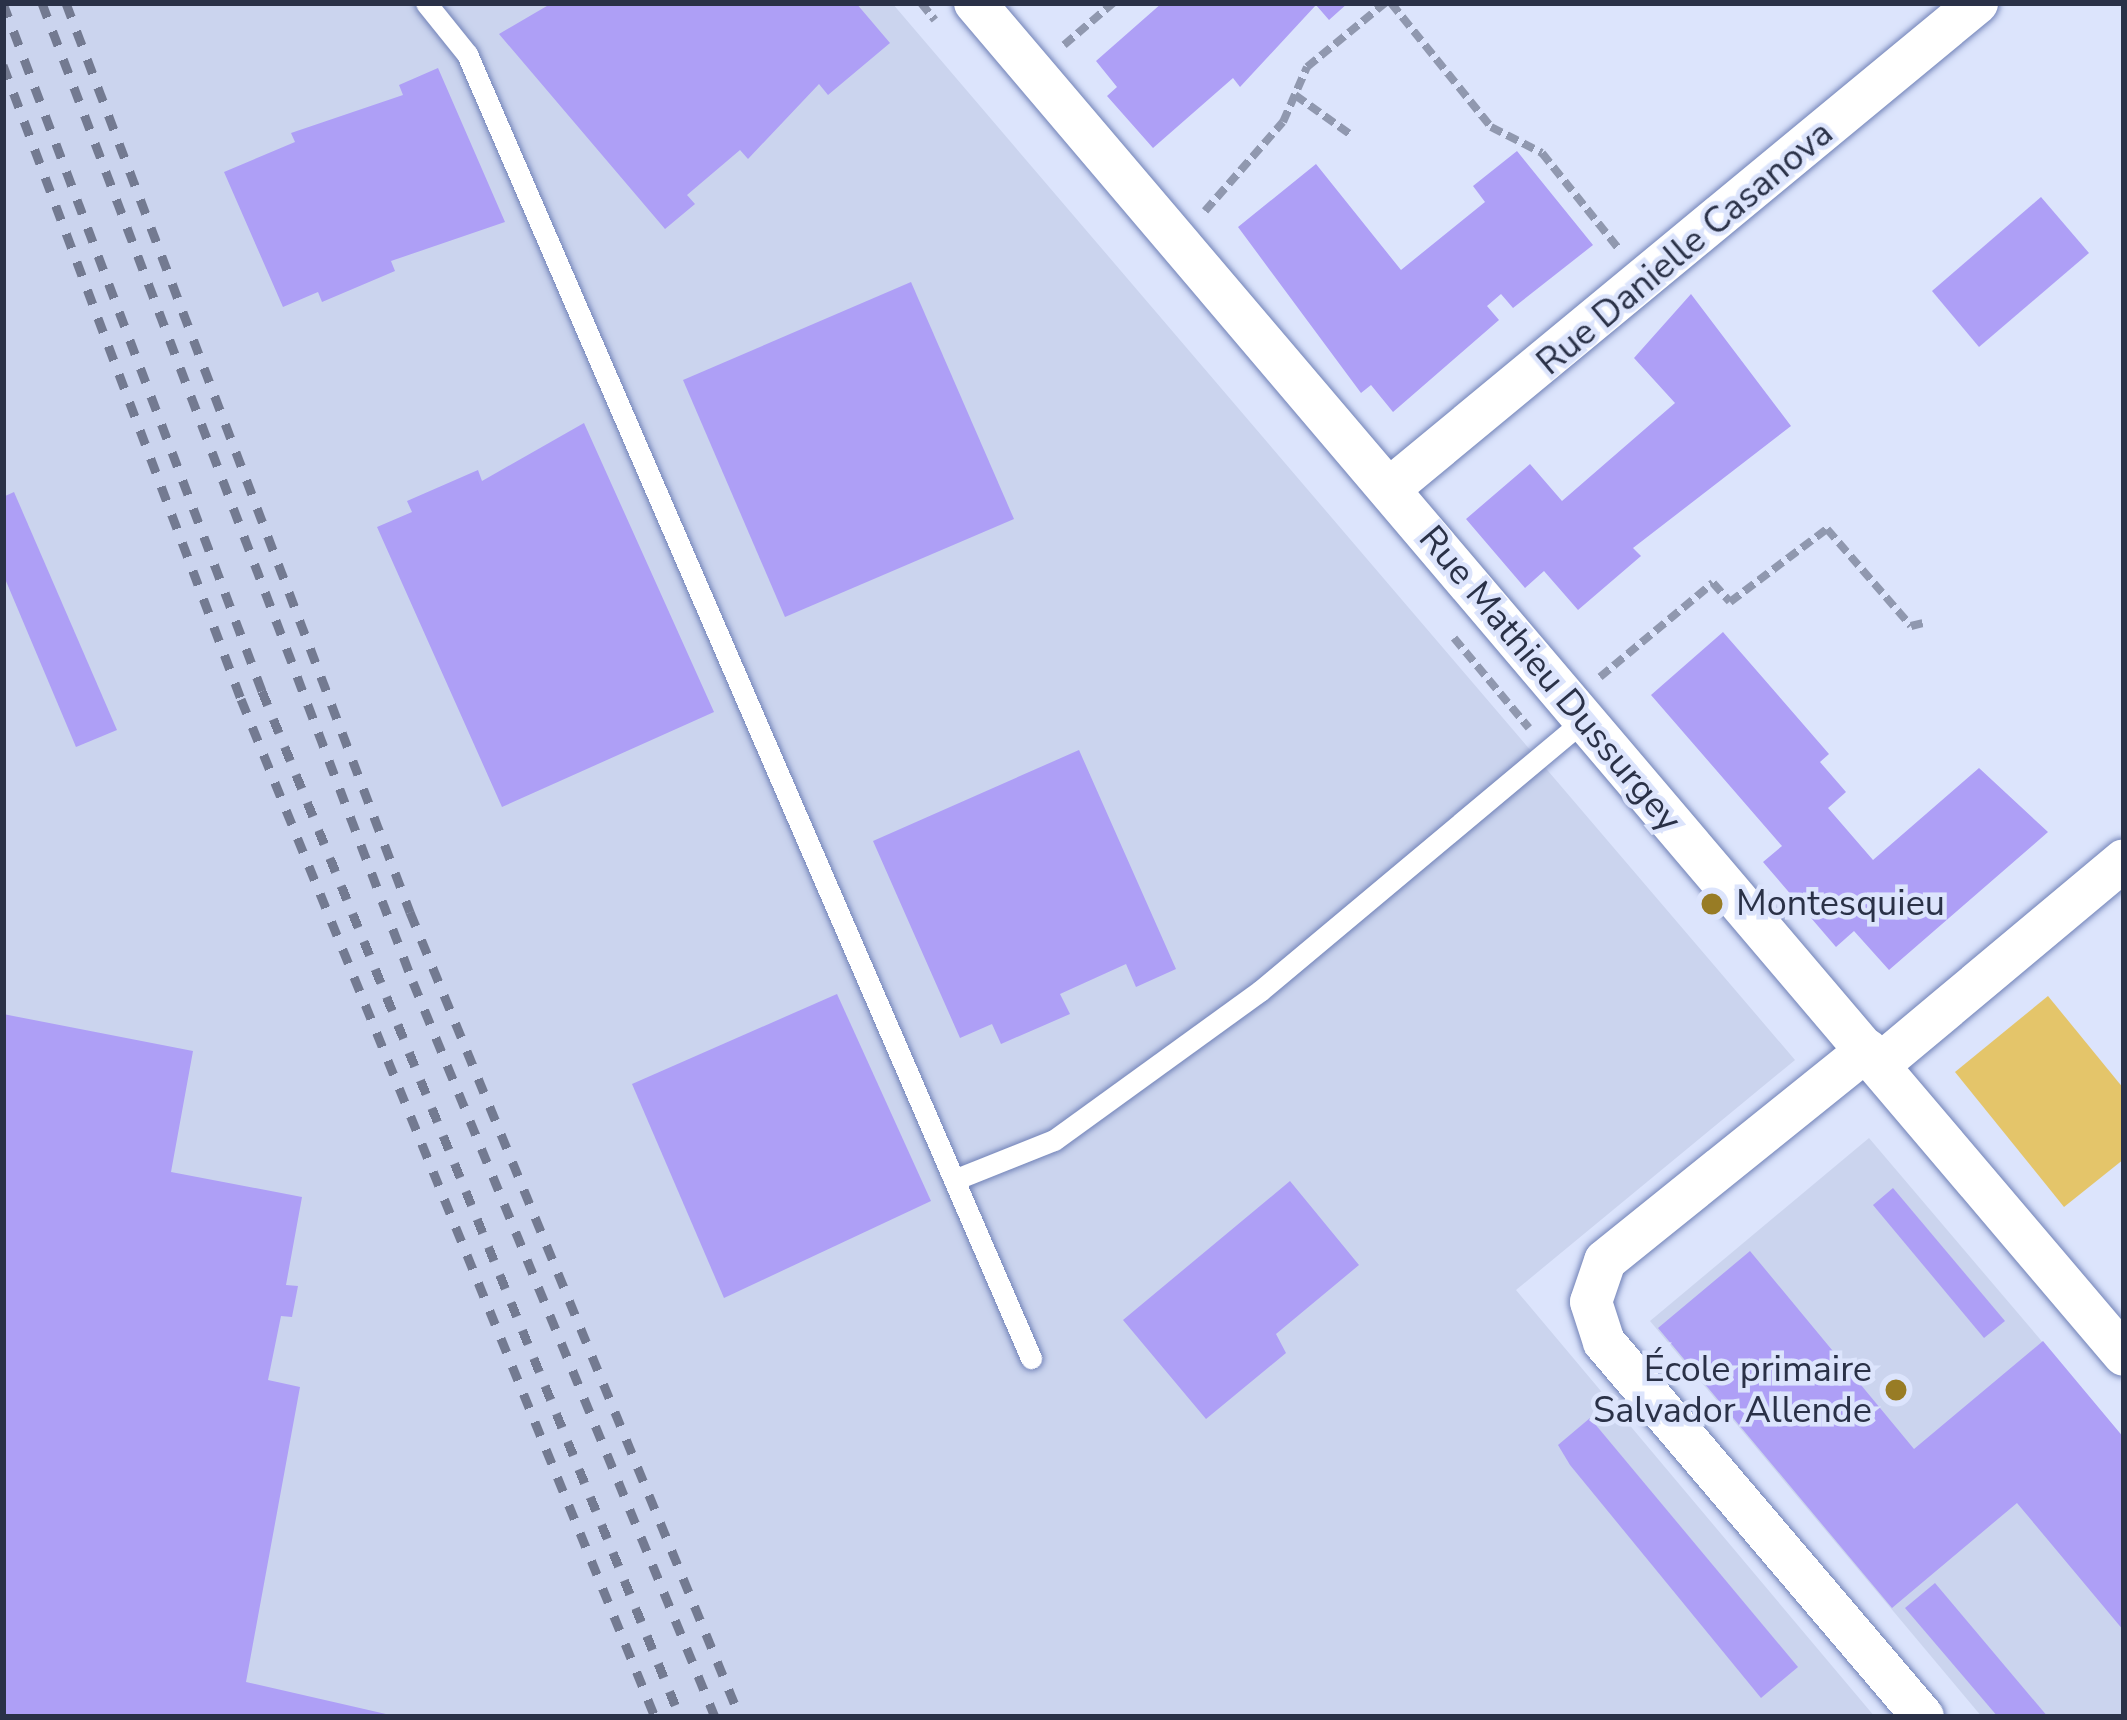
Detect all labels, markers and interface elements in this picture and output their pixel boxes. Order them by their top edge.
street label: Rue Danielle Casanova [1528,112,1842,384]
street label: Rue Mathieu Dussurgey [1410,517,1690,841]
place label: Montesquieu [1736,882,1945,926]
marker: Montesquieu [1699,891,1725,917]
place label: École primaire Salvador Allende [1593,1347,1872,1432]
marker: École primaire Salvador Allende [1883,1377,1909,1403]

